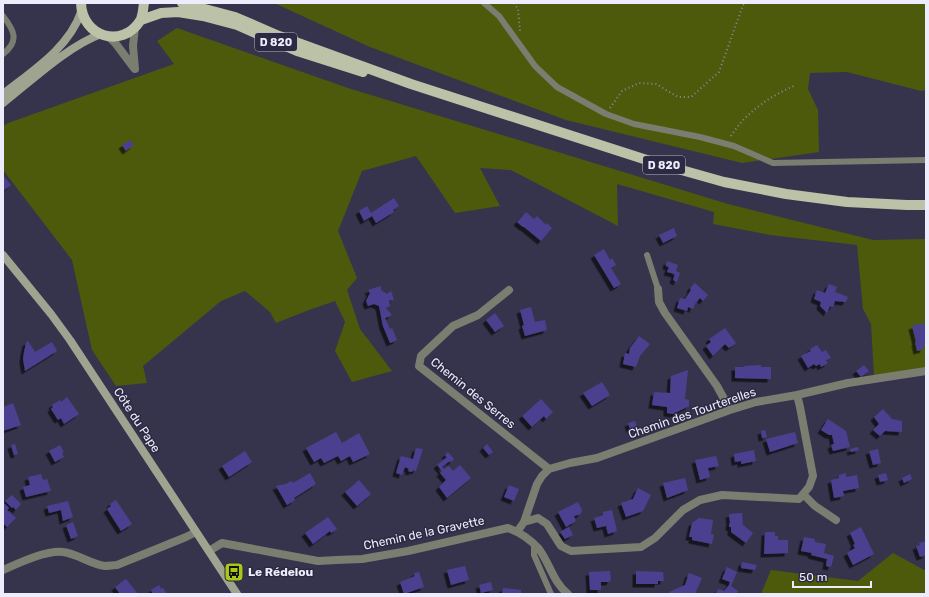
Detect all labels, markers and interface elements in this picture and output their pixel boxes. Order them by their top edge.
road number: D 820 [255,33,297,51]
road number: D 820 [643,156,685,174]
street label: Chemin des Serres [428,355,518,431]
street label: Côte du Pape [111,385,163,455]
street label: Chemin des Tourterelles [626,385,758,441]
street label: Chemin de la Gravette [362,513,486,553]
bus stop icon: Le Rédelou [223,561,245,583]
scale bar [793,563,871,589]
place label: Le Rédelou [248,565,313,579]
text: 50 m [799,570,827,584]

